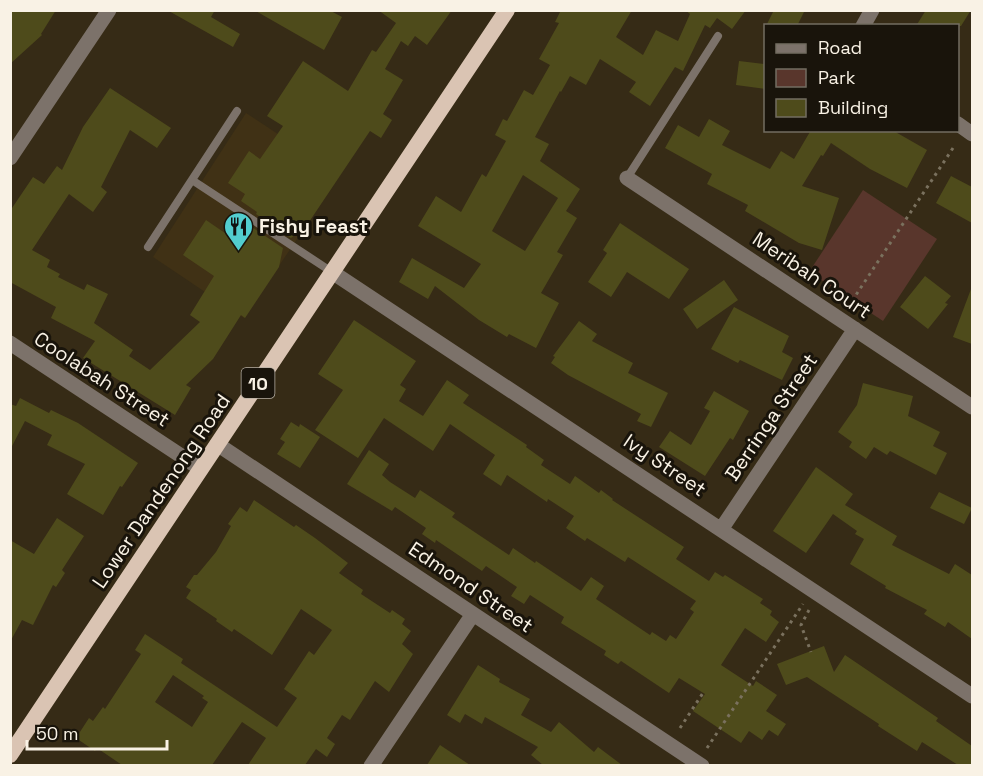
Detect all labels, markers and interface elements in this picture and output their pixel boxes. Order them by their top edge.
legend [764,24,959,132]
text: Road [818,36,862,59]
text: Park [818,66,856,89]
text: Building [818,96,888,119]
restaurant icon: Fishy Feast [222,210,254,252]
place label: Fishy Feast [259,213,368,239]
street label: Meribah Court [748,226,876,324]
street label: Coolabah Street [29,325,175,433]
street label: Berringa Street [719,348,823,486]
road number: 10 [242,368,274,398]
street label: Lower Dandenong Road [86,389,236,593]
street label: Ivy Street [619,428,711,502]
street label: Edmond Street [404,536,538,638]
scale bar [27,713,166,751]
text: 50 m [36,722,78,745]

